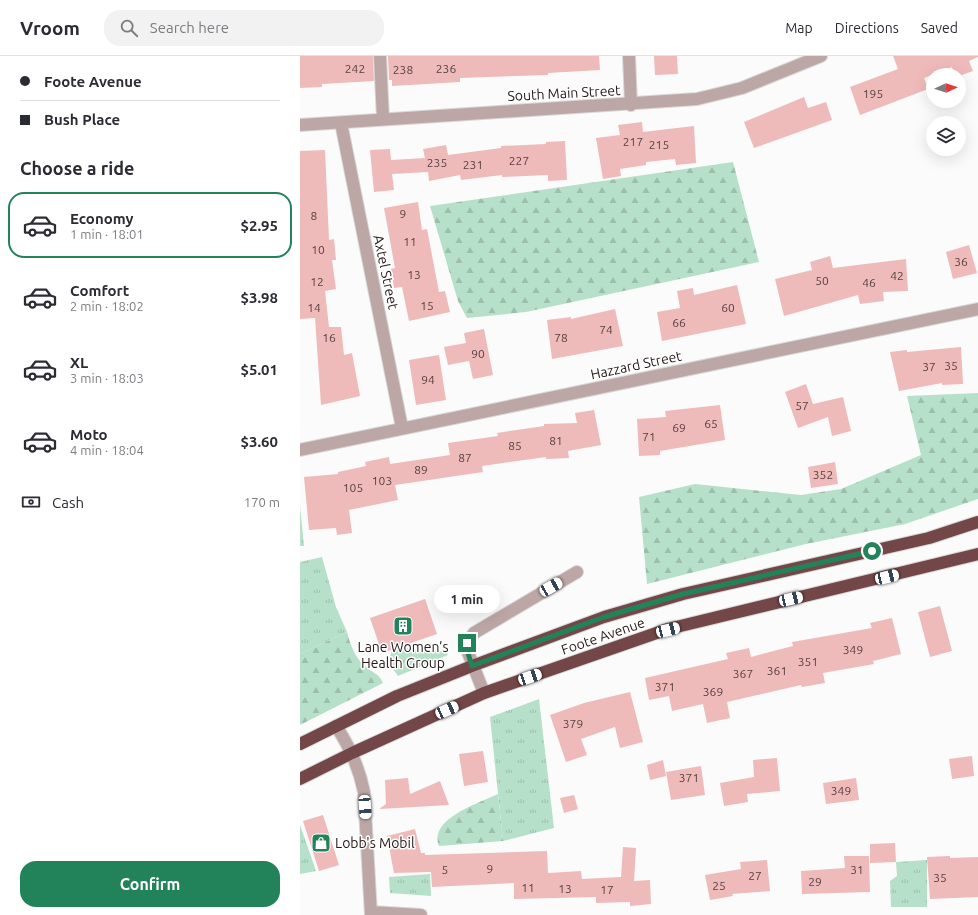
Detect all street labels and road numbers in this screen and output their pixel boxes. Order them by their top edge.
street label: South Main Street [507,82,621,104]
street label: Axtel Street [370,233,402,311]
street label: Hazzard Street [589,347,684,382]
street label: Foote Avenue [559,614,647,658]

